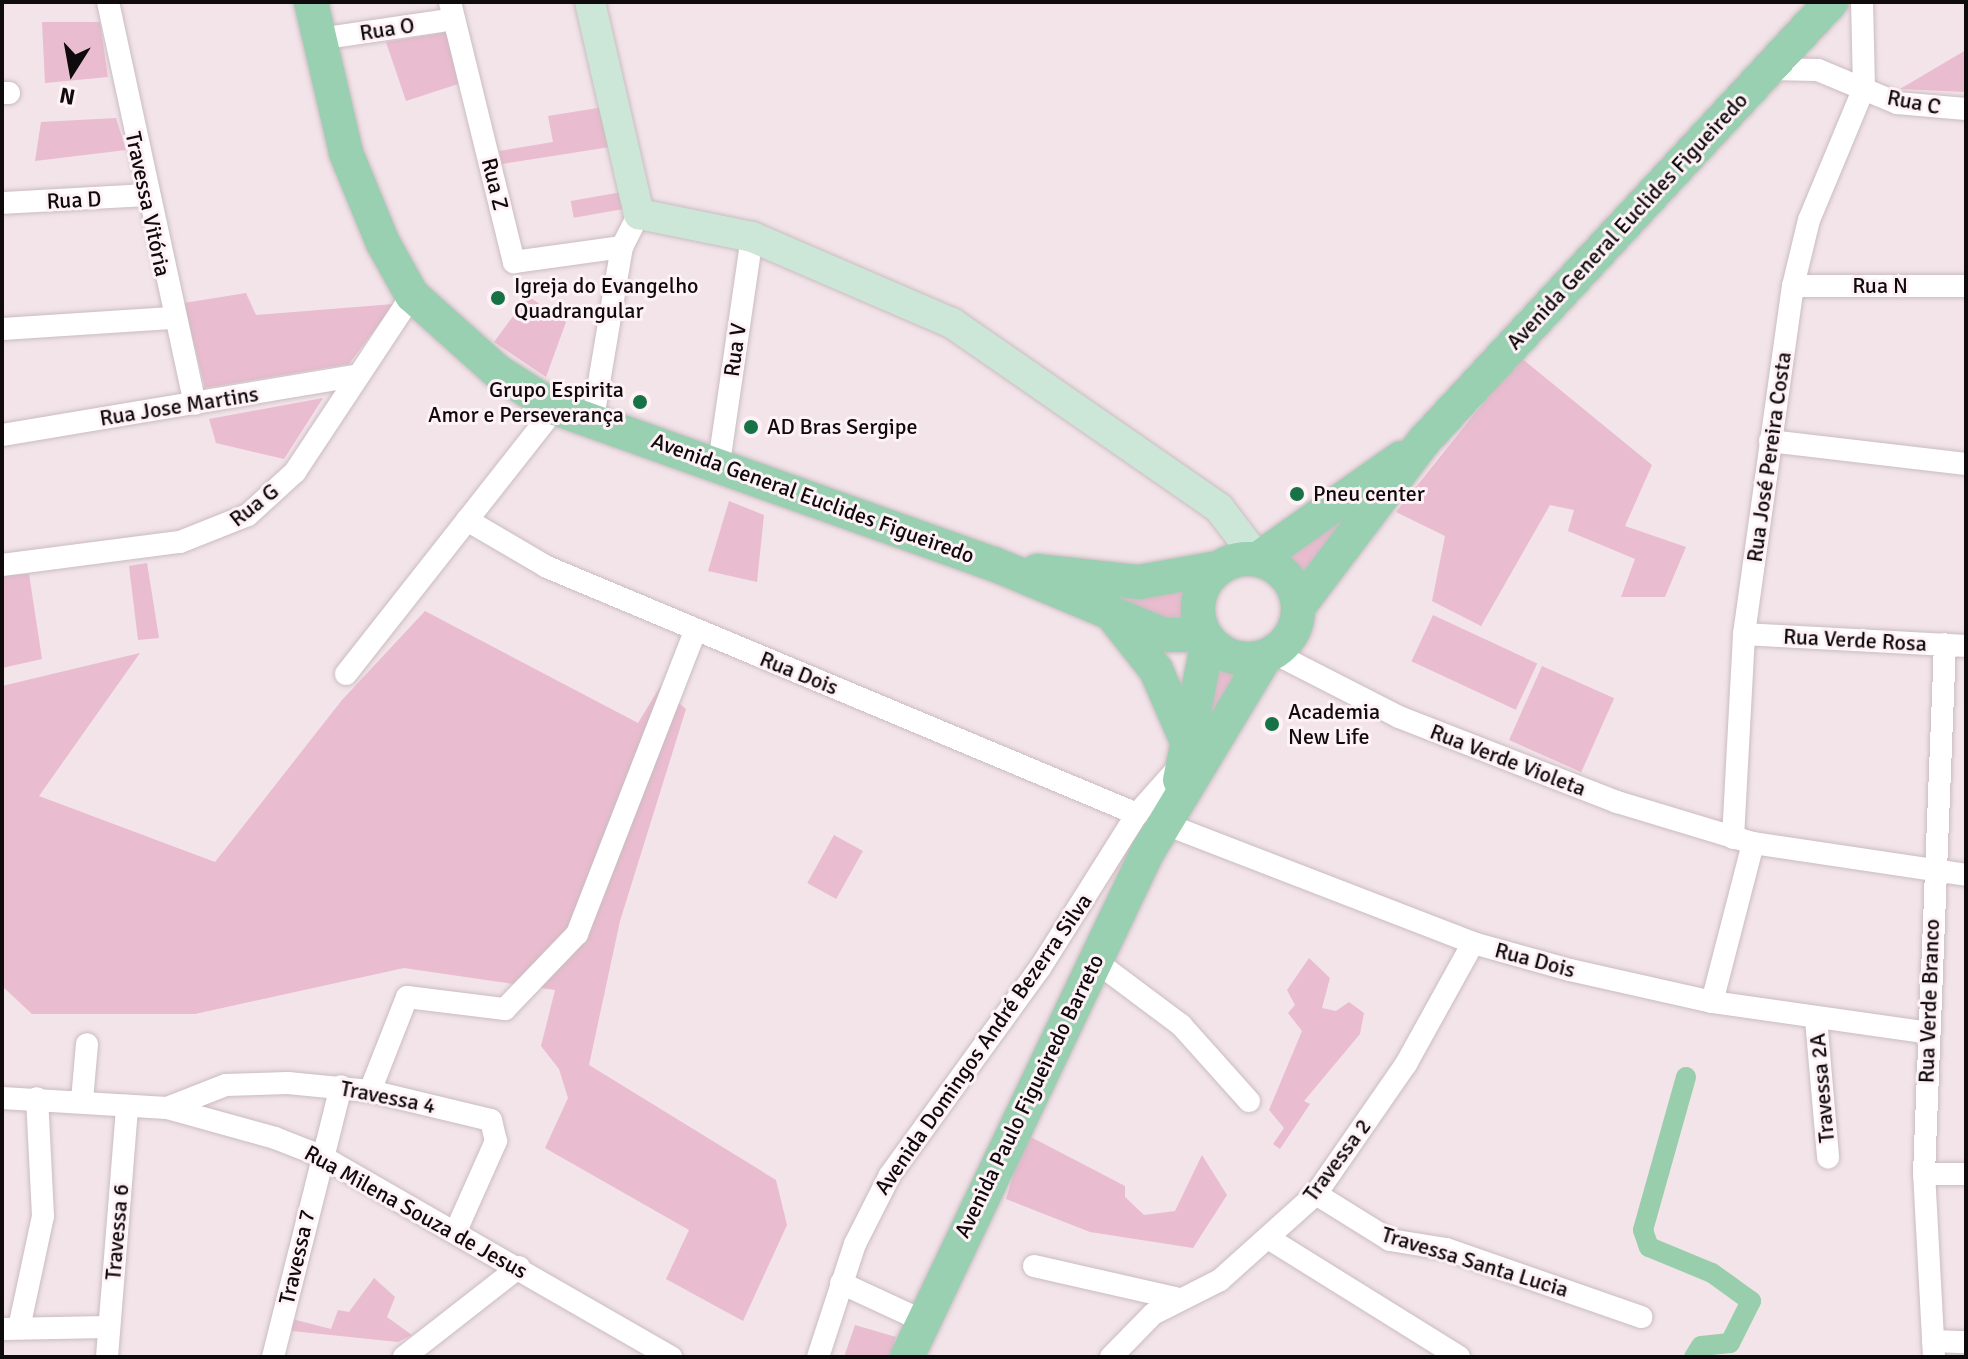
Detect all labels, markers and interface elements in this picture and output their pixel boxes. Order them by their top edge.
street label: Rua O [358,12,416,46]
north arrow [32,32,112,112]
text: N [57,81,77,111]
street label: Rua C [1885,84,1943,120]
street label: Avenida General Euclides Figueiredo [1501,87,1753,355]
street label: Travessa Vitória [120,129,176,279]
street label: Rua Z [476,155,514,213]
street label: Rua D [46,185,102,215]
place label: Igreja do Evangelho Quadrangular [514,272,699,324]
street label: Rua N [1852,273,1908,299]
marker: Igreja do Evangelho Quadrangular [489,289,507,307]
street label: Rua V [718,322,752,378]
street label: Rua José Pereira Costa [1741,350,1797,564]
place label: Grupo Espirita Amor e Perseverança [428,376,624,428]
street label: Rua Jose Martins [98,380,260,432]
marker: Grupo Espirita Amor e Perseverança [631,393,649,411]
place label: AD Bras Sergipe [767,414,917,440]
marker: AD Bras Sergipe [742,418,760,436]
street label: Avenida General Euclides Figueiredo [648,427,978,569]
street label: Rua G [224,478,284,532]
place label: Pneu center [1313,481,1425,507]
marker: Pneu center [1288,485,1306,503]
street label: Rua Verde Rosa [1782,623,1928,657]
street label: Rua Dois [756,645,842,701]
place label: Academia New Life [1288,698,1380,750]
marker: Academia New Life [1263,715,1281,733]
street label: Rua Verde Violeta [1426,718,1590,802]
street label: Avenida Domingos André Bezerra Silva [869,888,1097,1200]
street label: Rua Verde Branco [1913,918,1945,1084]
street label: Rua Dois [1492,937,1578,983]
street label: Avenida Paulo Figueiredo Barreto [949,950,1109,1242]
street label: Travessa 2A [1804,1032,1840,1144]
street label: Travessa 4 [338,1075,438,1119]
street label: Travessa 2 [1297,1114,1377,1206]
street label: Rua Milena Souza de Jesus [300,1140,532,1284]
street label: Travessa 6 [100,1183,134,1281]
street label: Travessa 7 [273,1207,321,1307]
street label: Travessa Santa Lucia [1378,1221,1572,1303]

